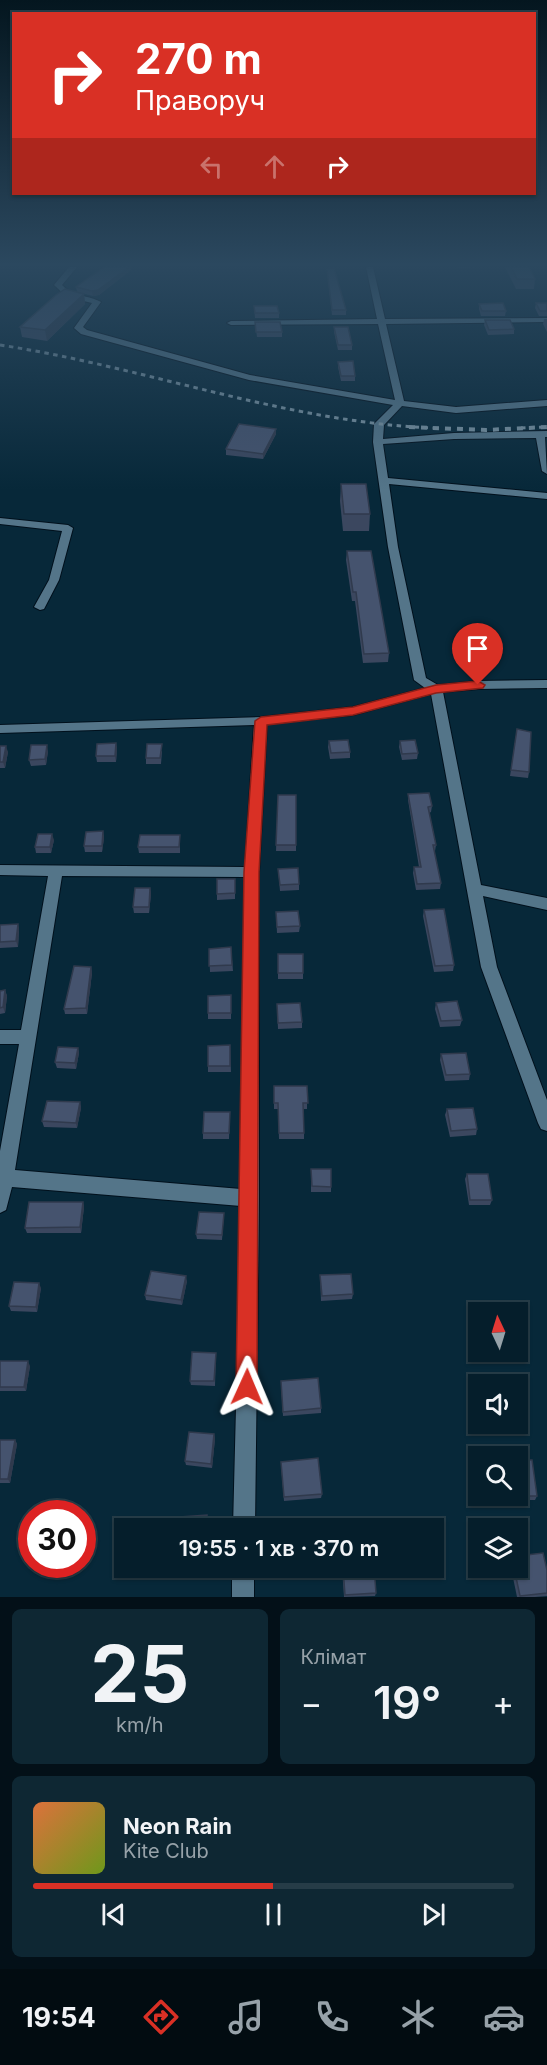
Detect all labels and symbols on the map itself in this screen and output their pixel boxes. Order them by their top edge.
pin [452,623,503,685]
north arrow [468,1302,528,1362]
position arrow [215,1355,279,1419]
speed limit sign: 30 [18,1500,96,1578]

